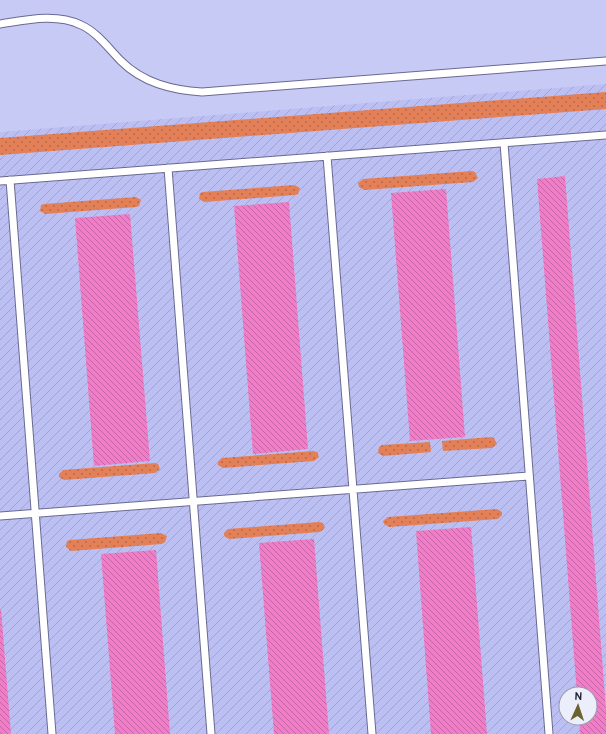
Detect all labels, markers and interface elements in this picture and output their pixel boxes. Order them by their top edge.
north arrow [558,686,598,726]
text: N [574,690,583,704]

